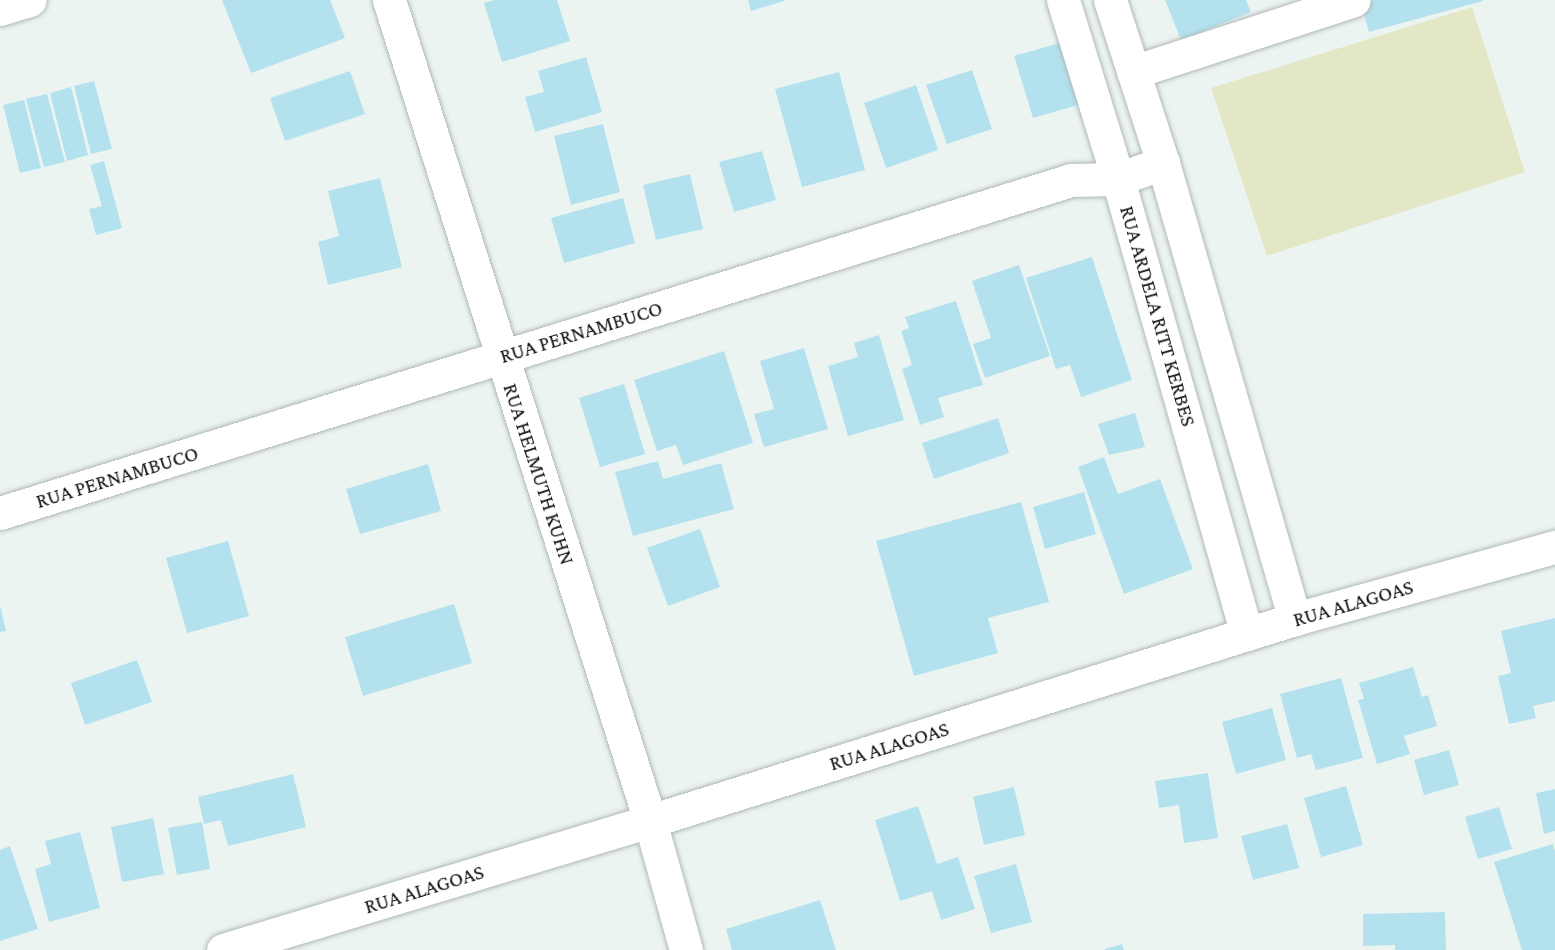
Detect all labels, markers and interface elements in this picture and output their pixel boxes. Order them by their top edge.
street label: RUA ARDELA RITT KERBES [1114,203,1202,429]
street label: RUA PERNAMBUCO [497,295,665,369]
street label: RUA HELMUTH KUHN [498,380,580,568]
street label: RUA PERNAMBUCO [33,440,201,514]
street label: RUA ALAGOAS [1290,574,1416,632]
street label: RUA ALAGOAS [826,716,952,776]
street label: RUA ALAGOAS [361,859,487,919]

